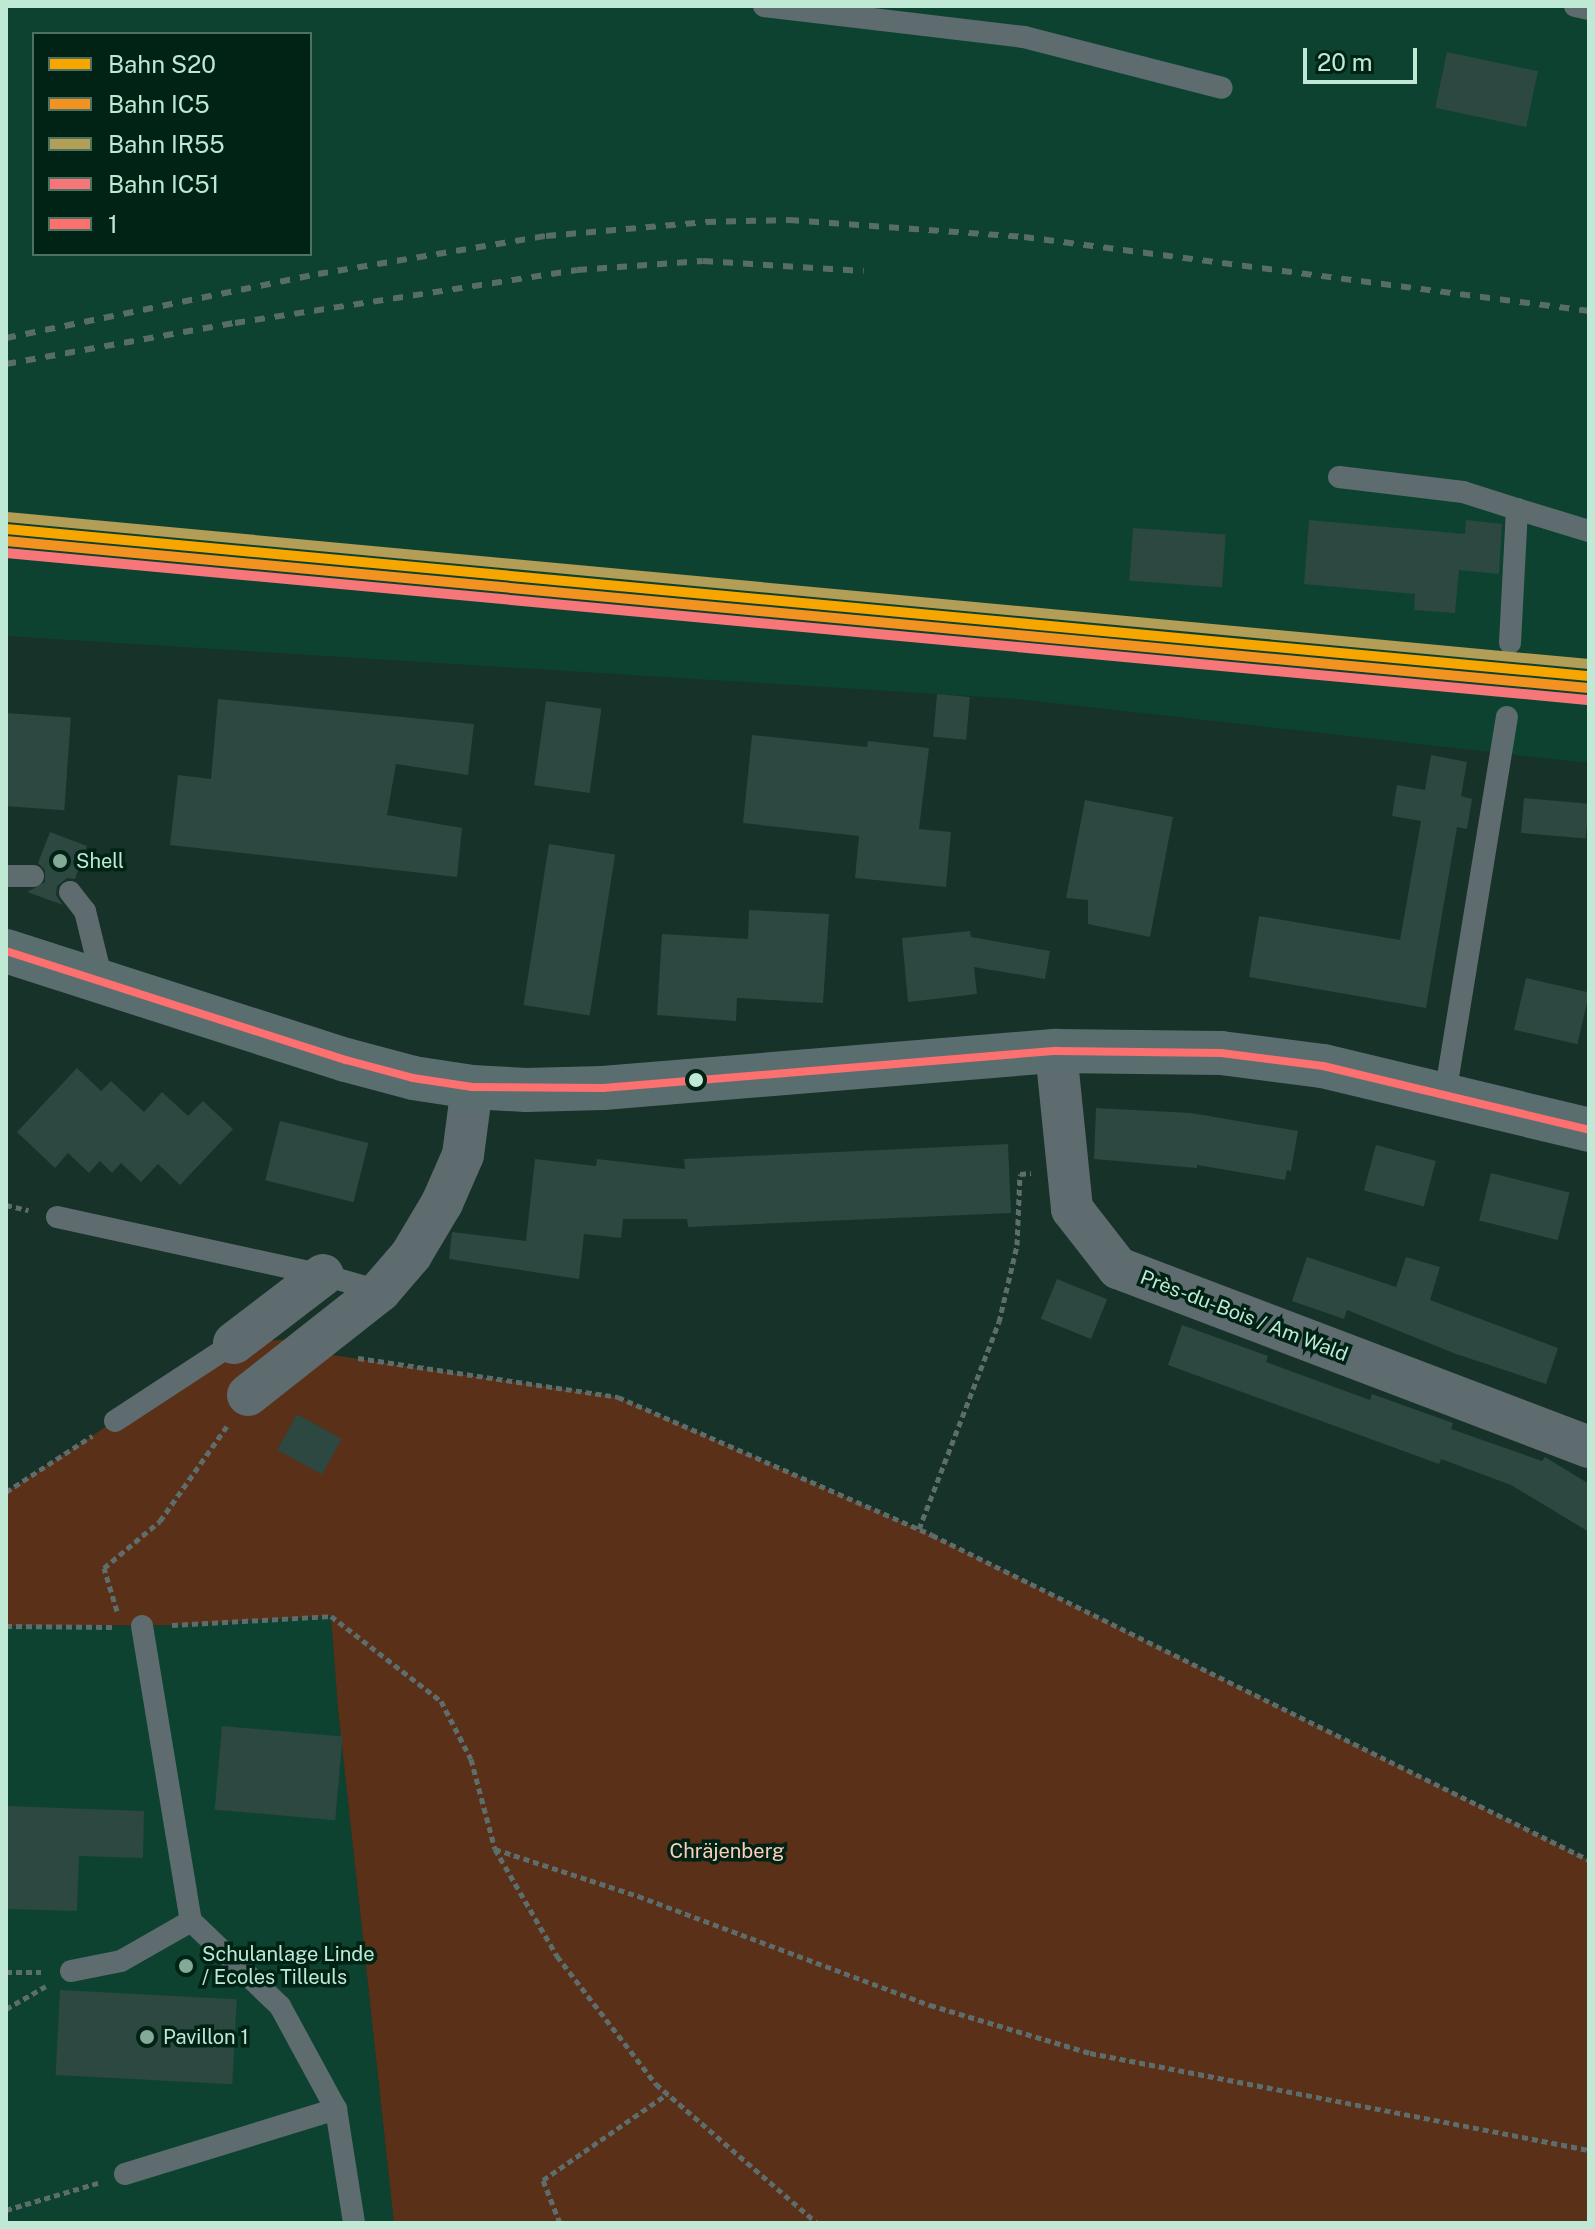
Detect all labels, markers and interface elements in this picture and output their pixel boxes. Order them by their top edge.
legend [32,32,312,256]
scale bar [1307,32,1421,82]
text: 20 m [1317,48,1373,76]
text: Bahn S20 [108,50,216,78]
text: Bahn IC5 [108,90,210,118]
text: Bahn IR55 [108,130,225,158]
text: Bahn IC51 [108,170,219,198]
text: 1 [108,210,118,238]
place label: Shell [76,849,124,873]
marker: Shell [51,852,69,870]
unlabelled marker [688,1072,704,1088]
street label: Près-du-Bois / Am Wald [1137,1265,1351,1367]
park label: Chräjenberg [669,1839,785,1863]
place label: Schulanlage Linde / Ecoles Tilleuls [202,1942,375,1989]
marker: Schulanlage Linde / Ecoles Tilleuls [177,1957,195,1975]
place label: Pavillon 1 [163,2025,249,2049]
marker: Pavillon 1 [138,2028,156,2046]

